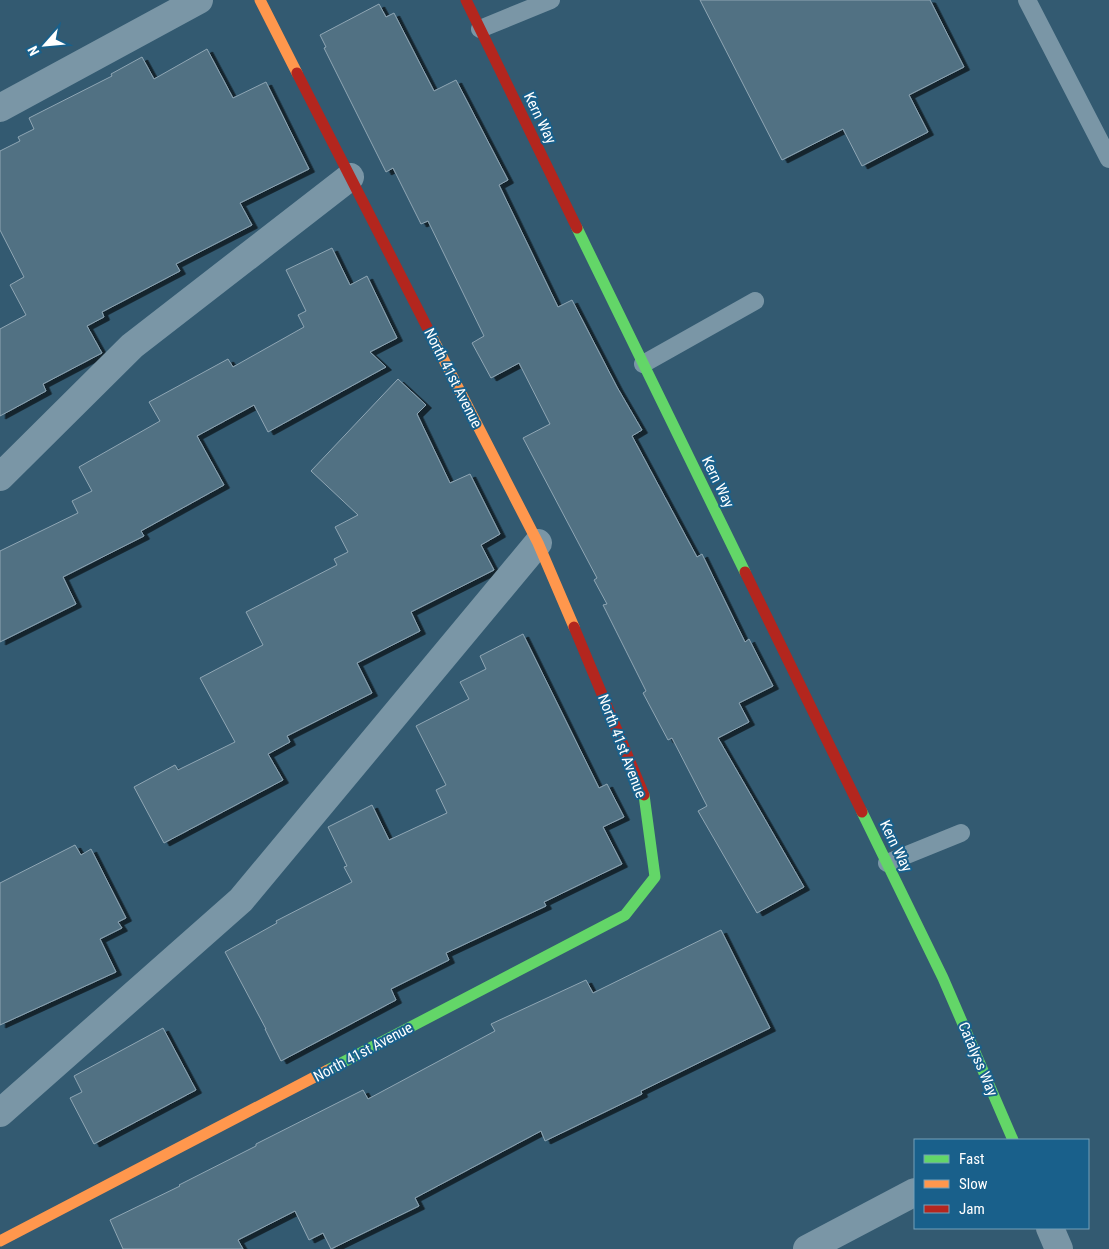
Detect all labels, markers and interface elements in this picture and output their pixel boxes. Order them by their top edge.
north arrow [20,20,70,70]
text: N [24,43,42,58]
street label: Kern Way [520,89,560,147]
street label: North 41st Avenue [420,325,486,431]
street label: Kern Way [698,453,738,511]
street label: North 41st Avenue [594,692,650,800]
street label: Kern Way [876,817,916,875]
street label: North 41st Avenue [310,1018,416,1086]
street label: Catalyss Way [954,1019,1002,1099]
legend [914,1139,1089,1229]
text: Fast [959,1150,984,1168]
text: Slow [959,1175,988,1193]
text: Jam [959,1200,985,1218]

